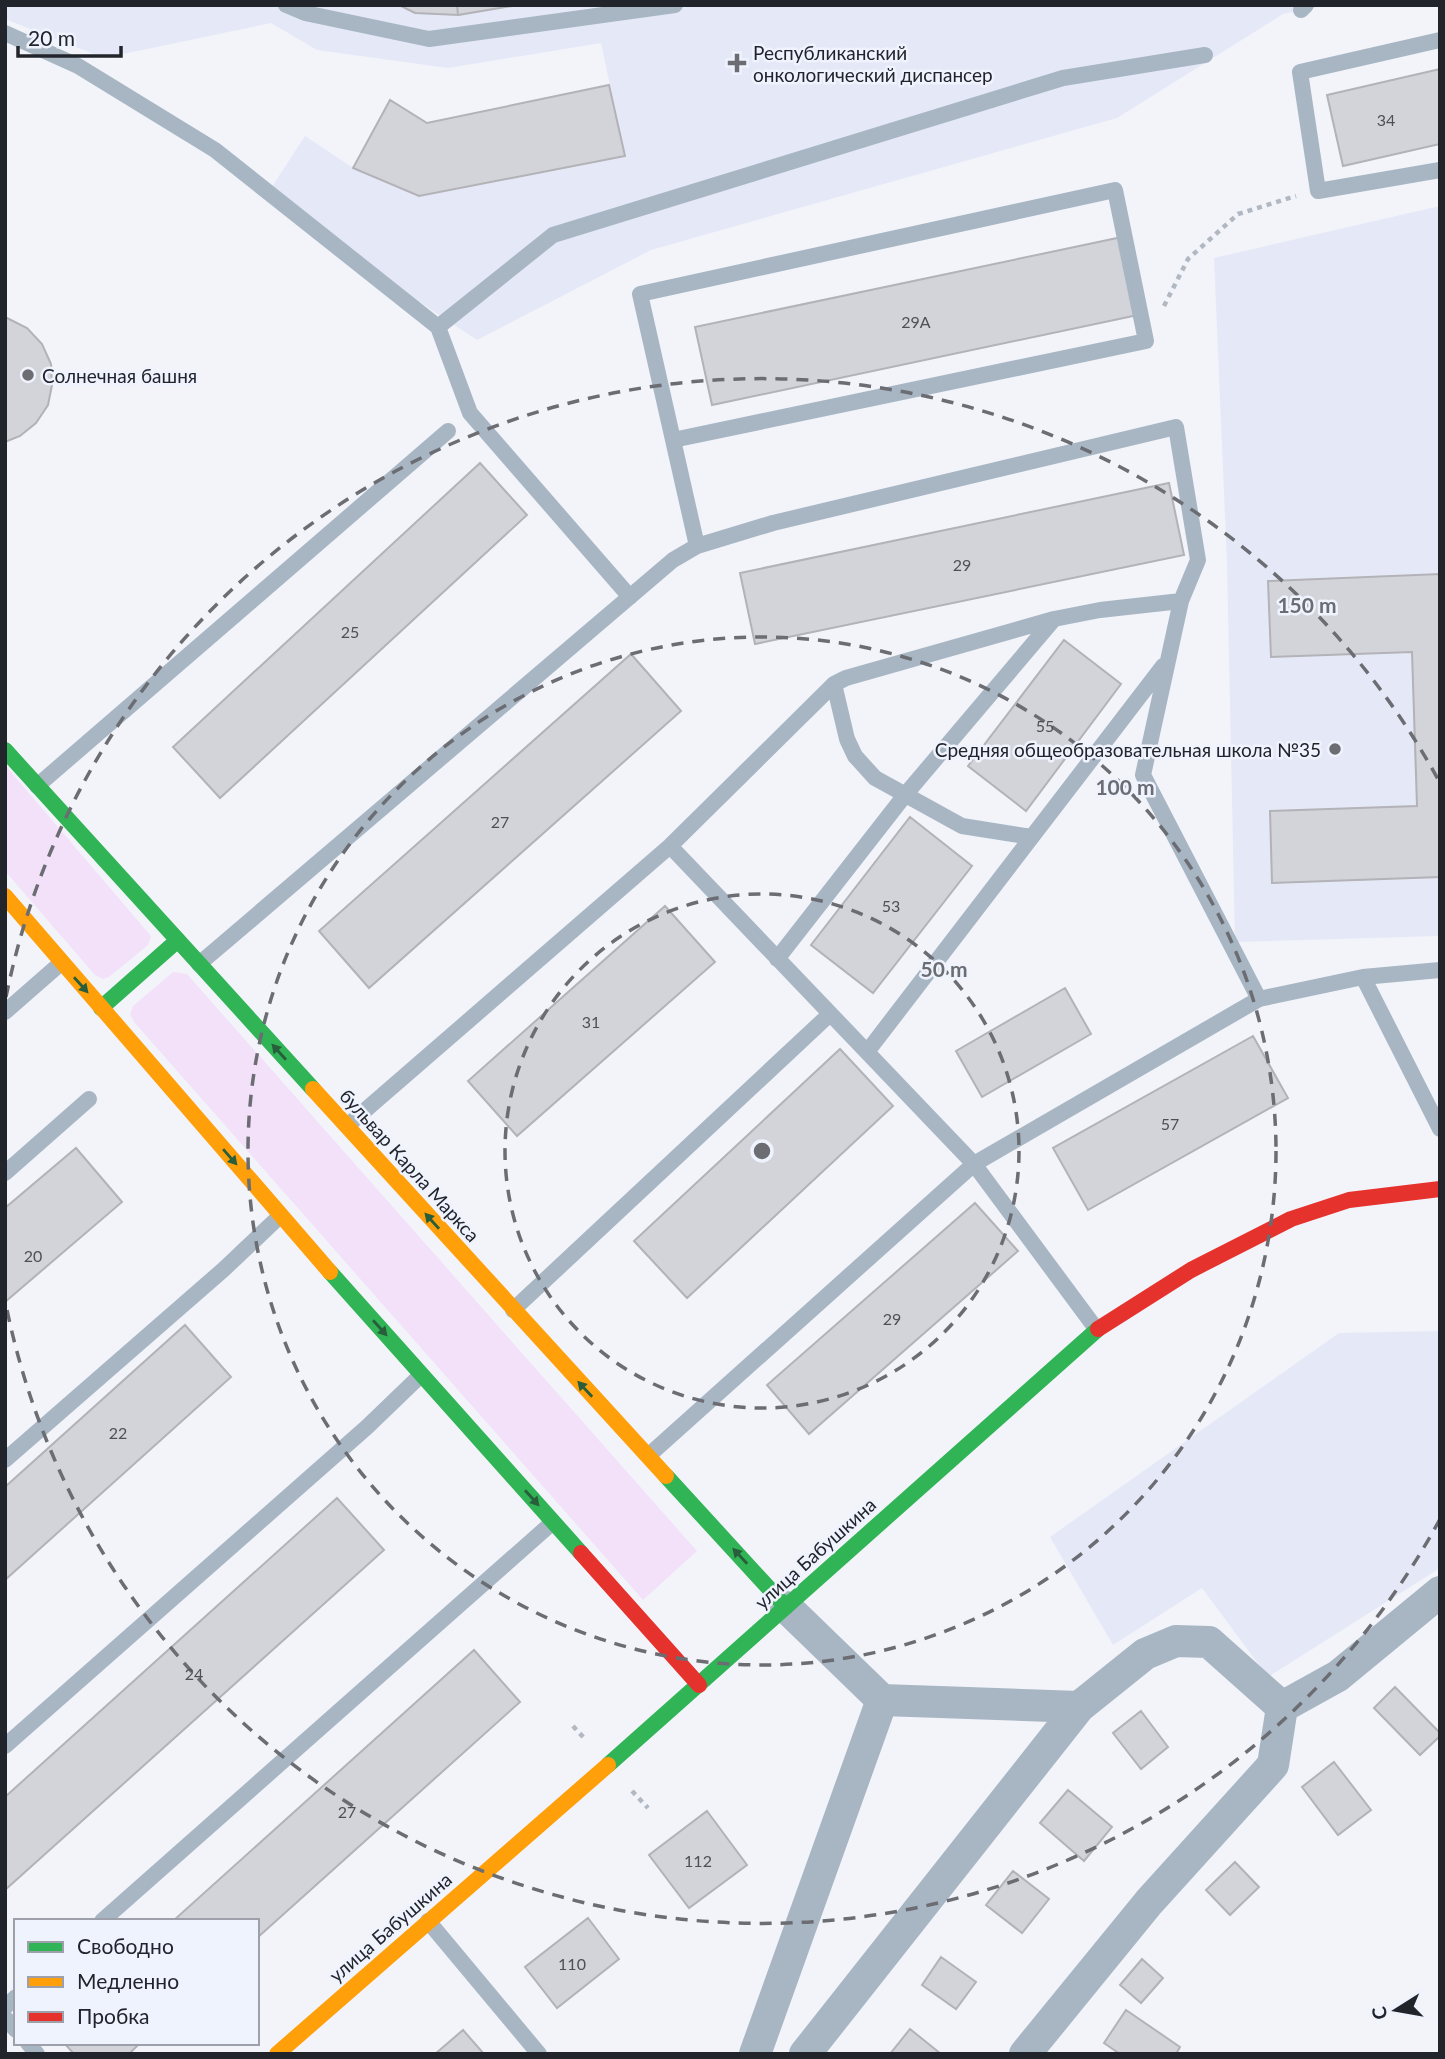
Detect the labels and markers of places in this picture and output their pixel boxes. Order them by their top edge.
place label: Республиканский онкологический диспансер [753,41,993,86]
marker: Республиканский онкологический диспансер [727,53,747,73]
place label: Солнечная башня [42,364,197,387]
marker: Солнечная башня [20,367,36,383]
place label: Средняя общеобразовательная школа №35 [935,738,1321,761]
marker: Средняя общеобразовательная школа №35 [1327,741,1343,757]
centre of rings [750,1139,774,1163]

